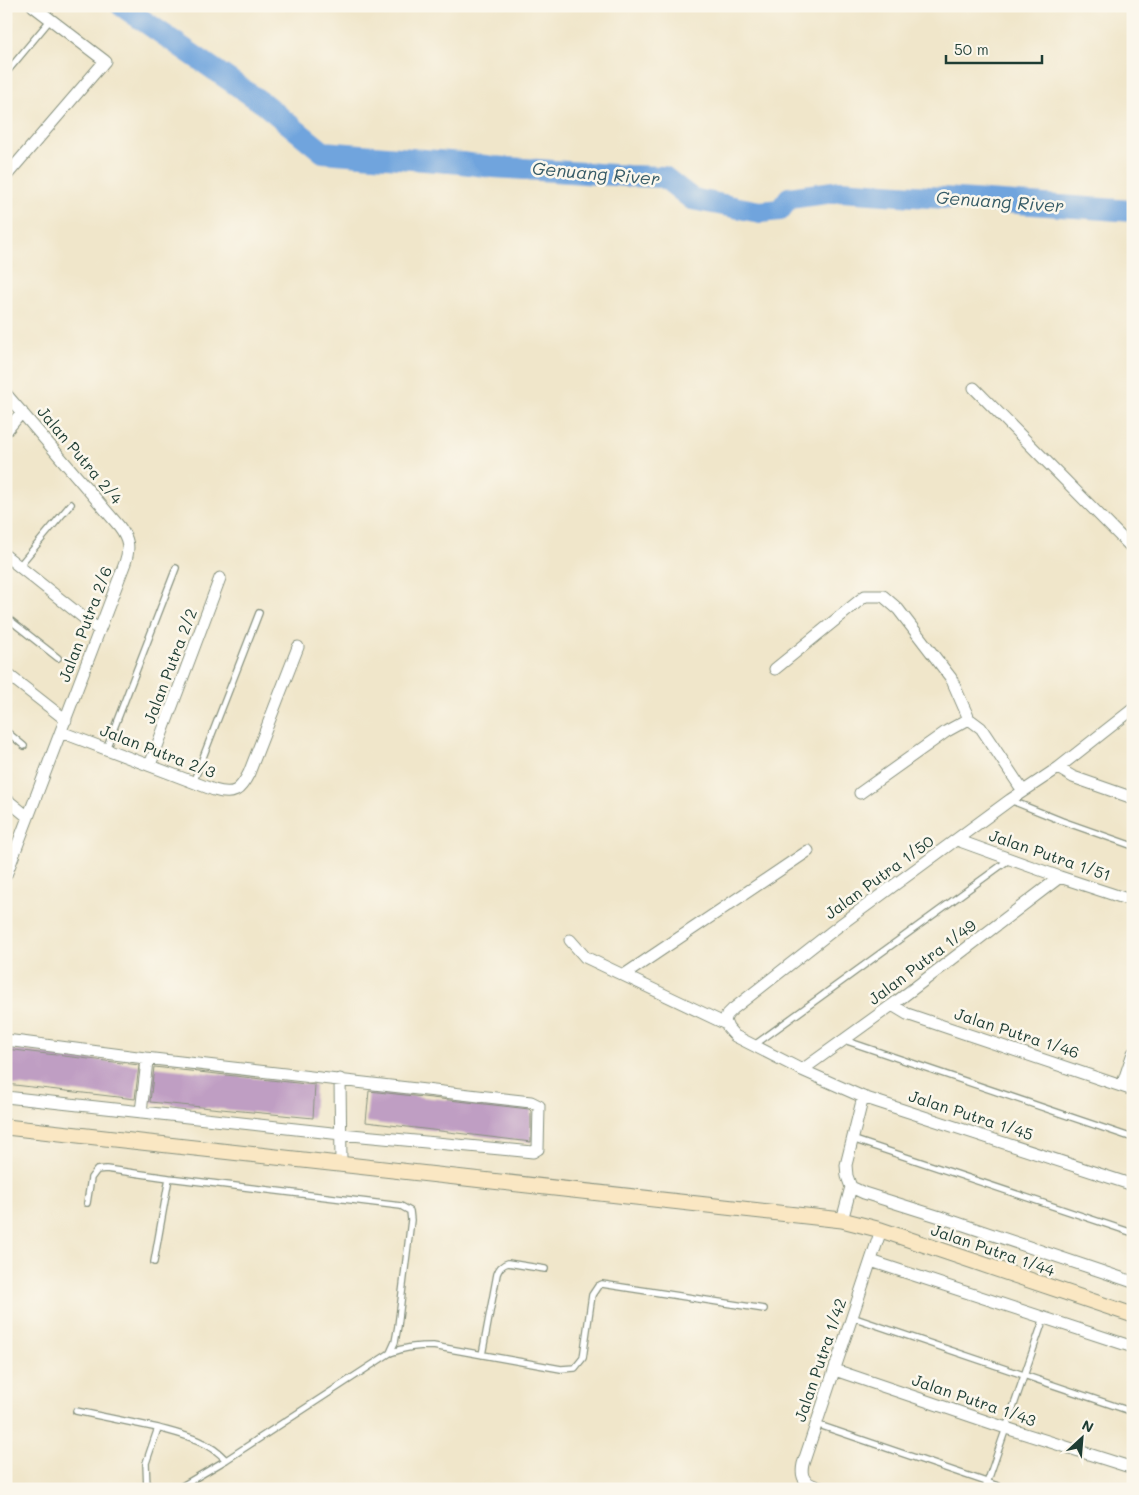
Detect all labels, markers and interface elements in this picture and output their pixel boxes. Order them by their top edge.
scale bar [946,32,1043,64]
text: 50 m [954,39,989,59]
water label: Genuang River [531,155,661,191]
water label: Genuang River [935,185,1065,217]
street label: Jalan Putra 2/4 [33,401,128,509]
street label: Jalan Putra 2/6 [53,563,116,685]
street label: Jalan Putra 2/2 [138,605,201,726]
street label: Jalan Putra 2/3 [97,719,219,782]
street label: Jalan Putra 1/51 [986,824,1114,885]
street label: Jalan Putra 1/50 [820,830,938,923]
street label: Jalan Putra 1/49 [864,914,980,1009]
street label: Jalan Putra 1/46 [952,1002,1082,1063]
street label: Jalan Putra 1/45 [906,1085,1036,1145]
street label: Jalan Putra 1/44 [928,1218,1058,1281]
street label: Jalan Putra 1/42 [789,1295,850,1424]
street label: Jalan Putra 1/43 [909,1368,1039,1431]
north arrow [1056,1412,1106,1462]
text: N [1079,1415,1097,1437]

